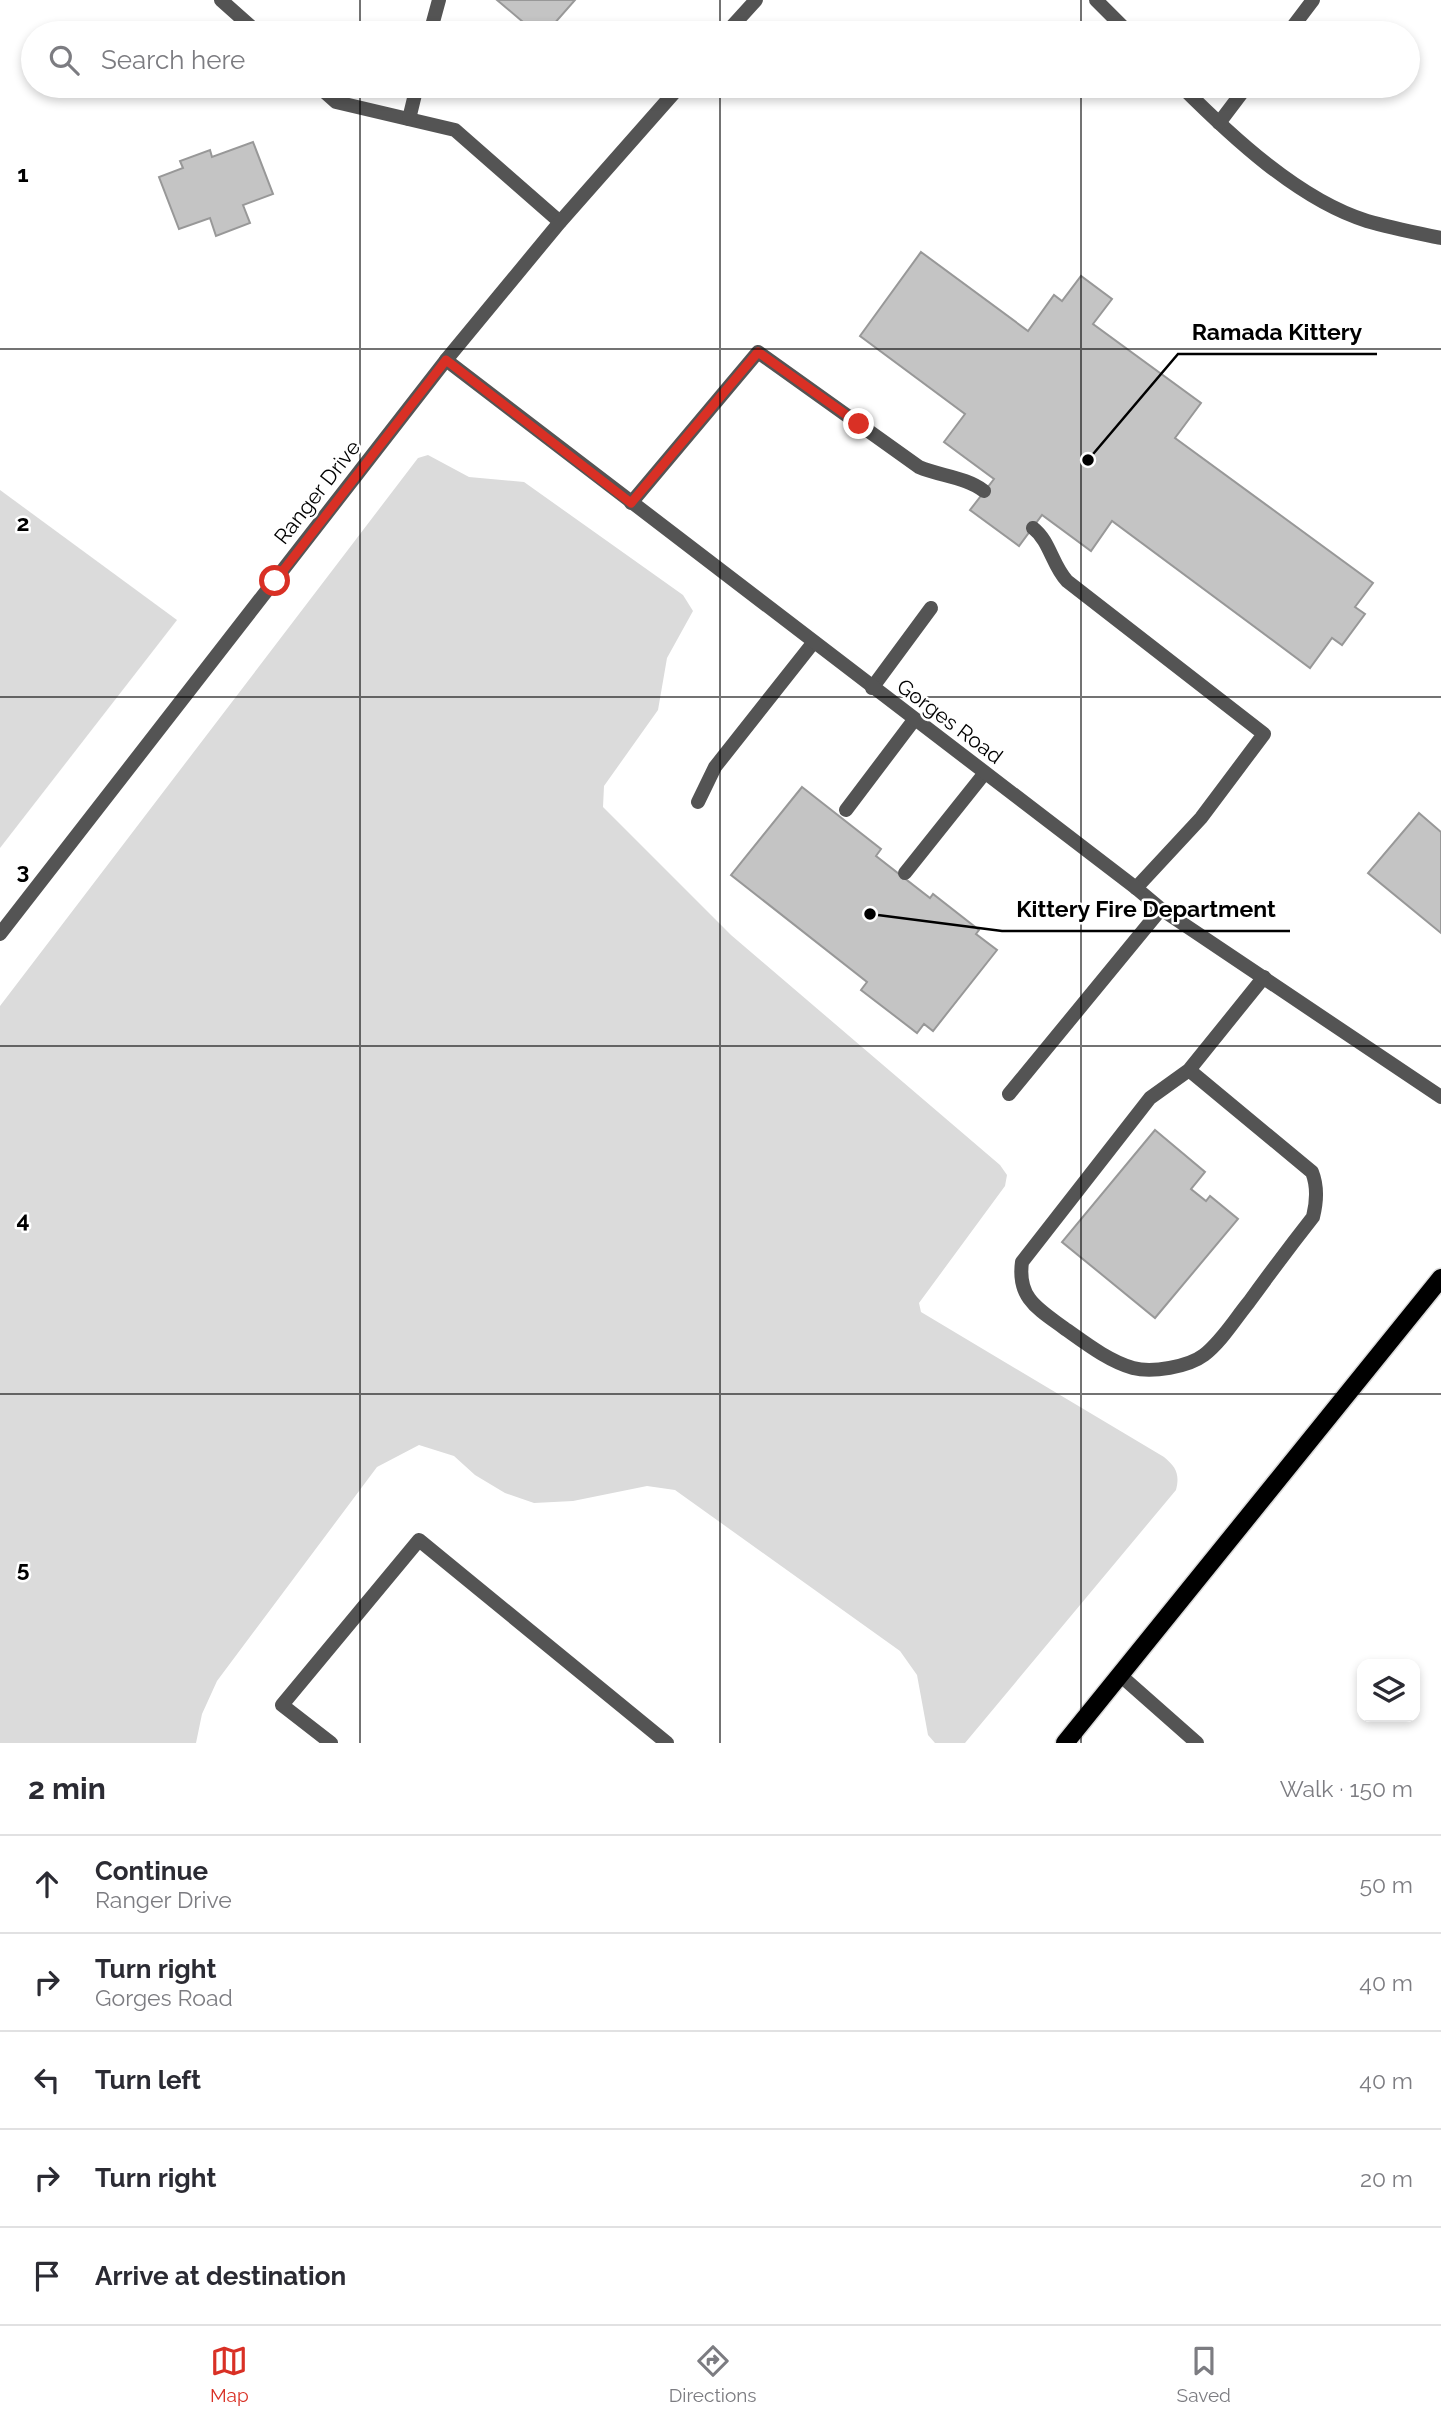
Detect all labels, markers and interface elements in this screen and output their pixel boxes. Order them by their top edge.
search box [21,21,1420,98]
icon: search [45,41,83,79]
text: Search here [101,45,245,75]
text: 1 [17,160,29,187]
callout: Ramada Kittery [1178,310,1377,354]
text: Ramada Kittery [1192,318,1363,345]
route end [843,408,874,439]
street label: Ranger Drive [269,435,365,549]
text: 2 [17,509,29,536]
route start [259,565,290,596]
street label: Gorges Road [892,673,1008,769]
text: 3 [17,857,29,884]
callout: Kittery Fire Department [1002,887,1290,931]
text: Kittery Fire Department [1016,895,1276,922]
text: 4 [16,1206,30,1233]
text: 5 [17,1555,30,1582]
map controls [1357,1659,1420,1722]
button: layers [1357,1659,1420,1722]
text: 2 min [28,1771,106,1806]
text: Walk · 150 m [1280,1775,1413,1802]
text: Continue [95,1856,208,1886]
icon: ahead [28,1865,66,1903]
text: 50 m [1359,1871,1413,1898]
text: Ranger Drive [95,1886,232,1913]
text: Turn right [95,1954,216,1984]
icon: right [28,1963,66,2001]
text: 40 m [1359,1969,1413,1996]
text: Gorges Road [95,1984,233,2011]
icon: left [28,2061,66,2099]
text: Turn left [95,2065,201,2095]
text: 40 m [1359,2067,1413,2094]
icon: right [28,2159,66,2197]
text: Turn right [95,2163,216,2193]
text: 20 m [1360,2165,1413,2192]
icon: arrive [28,2257,66,2295]
text: Arrive at destination [95,2261,346,2291]
tab: Map [210,2342,249,2406]
tab: Directions [669,2342,757,2406]
tab: Saved [1177,2342,1231,2406]

